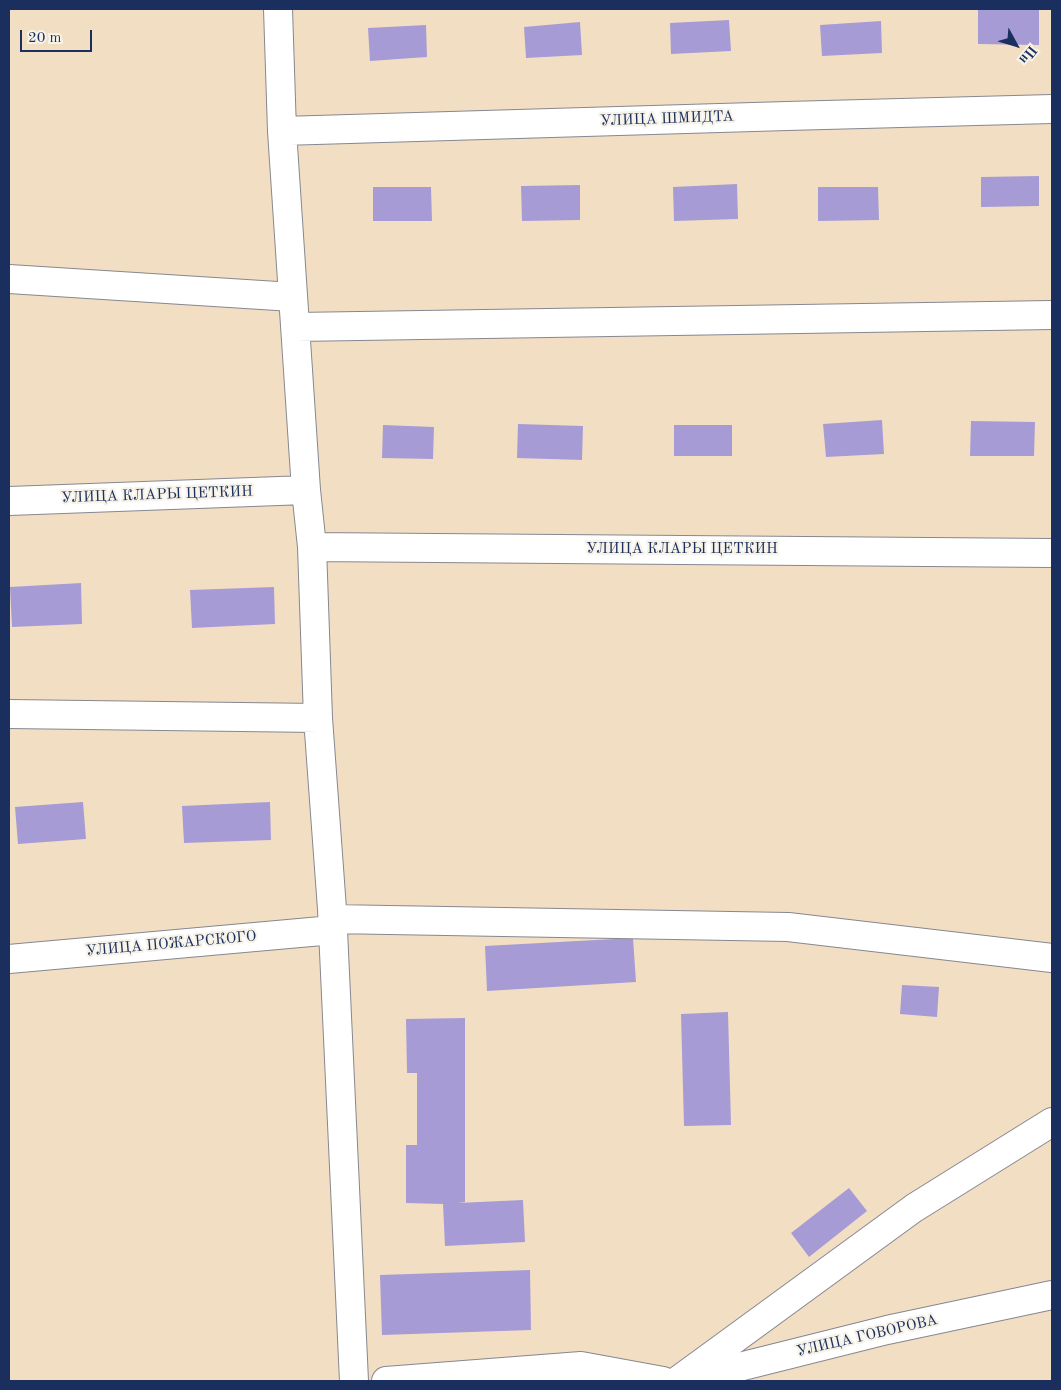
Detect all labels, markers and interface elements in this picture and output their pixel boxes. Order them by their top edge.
scale bar [22,20,95,52]
north arrow [991,20,1041,70]
text: 20 m [28,31,62,46]
text: Пн [1016,43,1039,66]
street label: УЛИЦА ШМИДТА [600,108,734,130]
street label: УЛИЦА КЛАРЫ ЦЕТКИН [61,483,253,507]
street label: УЛИЦА КЛАРЫ ЦЕТКИН [586,540,778,558]
street label: УЛИЦА ПОЖАРСКОГО [85,928,257,960]
street label: УЛИЦА ГОВОРОВА [795,1311,939,1361]

